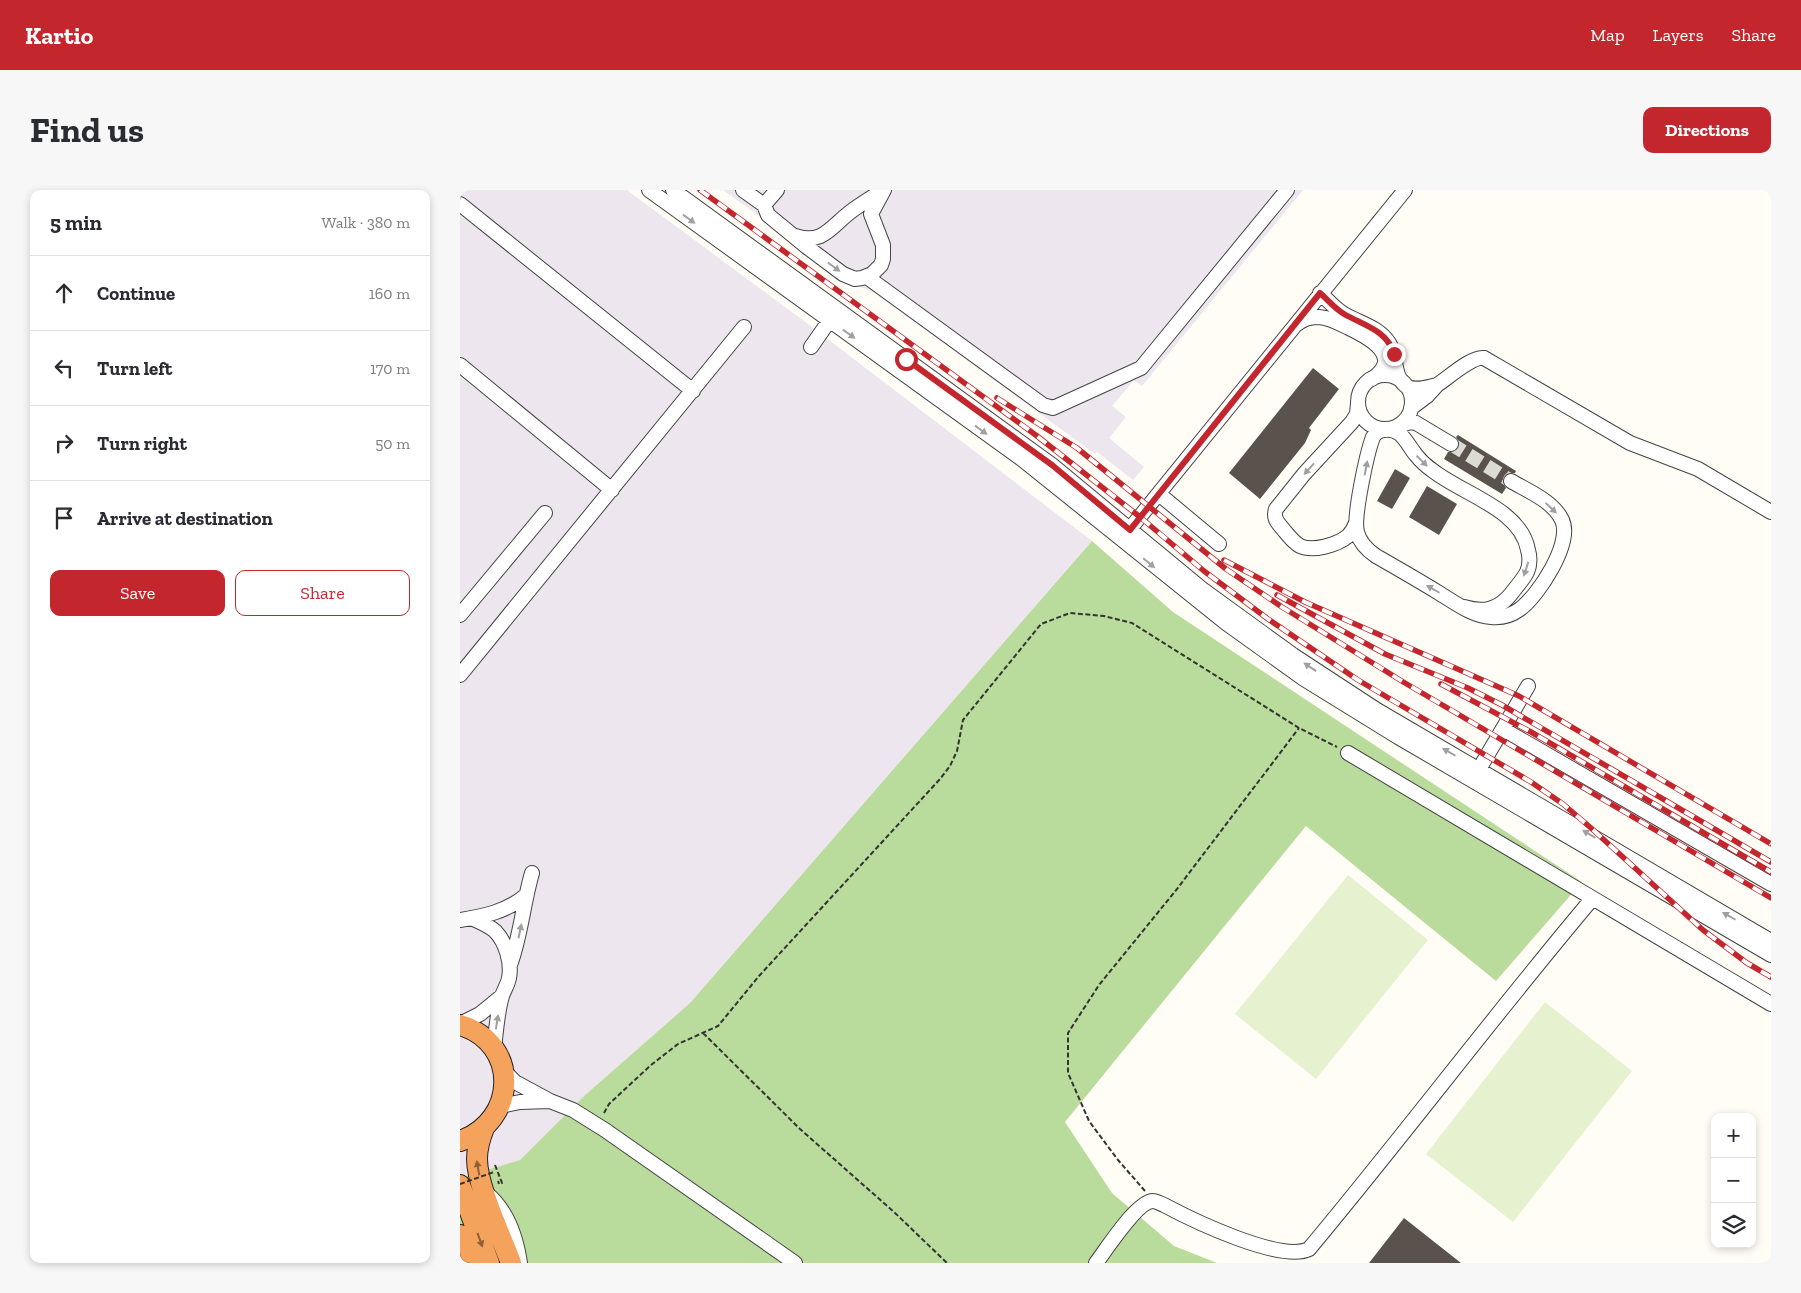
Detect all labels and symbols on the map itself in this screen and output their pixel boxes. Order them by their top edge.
one-way arrow [682,213,695,224]
one-way arrow [827,261,840,272]
one-way arrow [842,329,856,339]
route end [1383,343,1406,366]
route start [895,348,918,371]
one-way arrow [974,425,987,435]
one-way arrow [1416,455,1428,467]
one-way arrow [1362,459,1370,475]
one-way arrow [1303,463,1315,475]
one-way arrow [1545,502,1557,514]
one-way arrow [1143,557,1156,568]
one-way arrow [1522,562,1530,577]
one-way arrow [1427,585,1440,594]
one-way arrow [1303,662,1317,672]
one-way arrow [1442,747,1455,756]
one-way arrow [1582,830,1595,839]
one-way arrow [1721,912,1736,920]
one-way arrow [516,924,524,939]
one-way arrow [494,1014,502,1030]
one-way arrow [474,1159,482,1175]
one-way arrow [477,1233,484,1248]

